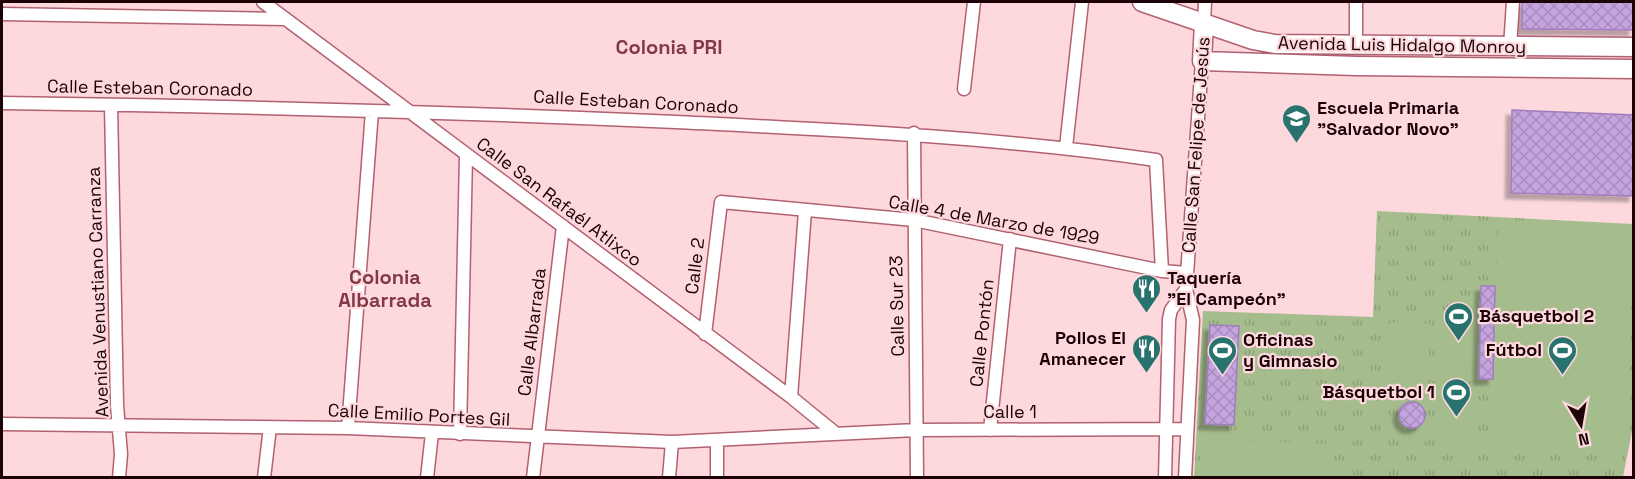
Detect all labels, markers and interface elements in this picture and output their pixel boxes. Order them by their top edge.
street label: Avenida Luis Hidalgo Monroy [1278,31,1526,58]
district label: Colonia PRI [616,34,722,60]
street label: Calle San Felipe de Jesús [1176,36,1215,254]
street label: Calle Esteban Coronado [47,74,253,101]
street label: Calle Esteban Coronado [533,85,739,118]
place label: Escuela Primaria "Salvador Novo" [1317,96,1460,140]
school or university icon: Escuela Primaria "Salvador Novo" [1280,102,1312,144]
street label: Calle San Rafaél Atlixco [472,132,647,271]
street label: Avenida Venustiano Carranza [82,166,113,418]
street label: Calle 4 de Marzo de 1929 [887,190,1101,249]
street label: Calle 2 [680,236,709,296]
street label: Calle Sur 23 [884,255,909,357]
district label: Colonia Albarrada [338,264,432,313]
place label: Taquería "El Campeón" [1167,266,1286,310]
street label: Calle Albarrada [512,267,551,397]
restaurant icon: Taquería "El Campeón" [1130,272,1162,314]
street label: Calle Pontón [964,278,999,388]
sports icon: Básquetbol 2 [1442,300,1474,342]
place label: Básquetbol 2 [1479,304,1594,327]
place label: Pollos El Amanecer [1039,326,1126,370]
place label: Oficinas y Gimnasio [1243,328,1337,372]
restaurant icon: Pollos El Amanecer [1131,332,1163,374]
sports icon: Oficinas y Gimnasio [1206,334,1238,376]
sports icon: Fútbol [1547,334,1579,376]
place label: Fútbol [1486,338,1542,361]
sports icon: Básquetbol 1 [1440,376,1472,418]
place label: Básquetbol 1 [1322,380,1435,403]
north arrow [1551,395,1611,455]
street label: Calle Emilio Portes Gil [327,398,511,431]
street label: Calle 1 [983,400,1037,423]
text: N [1576,428,1591,451]

